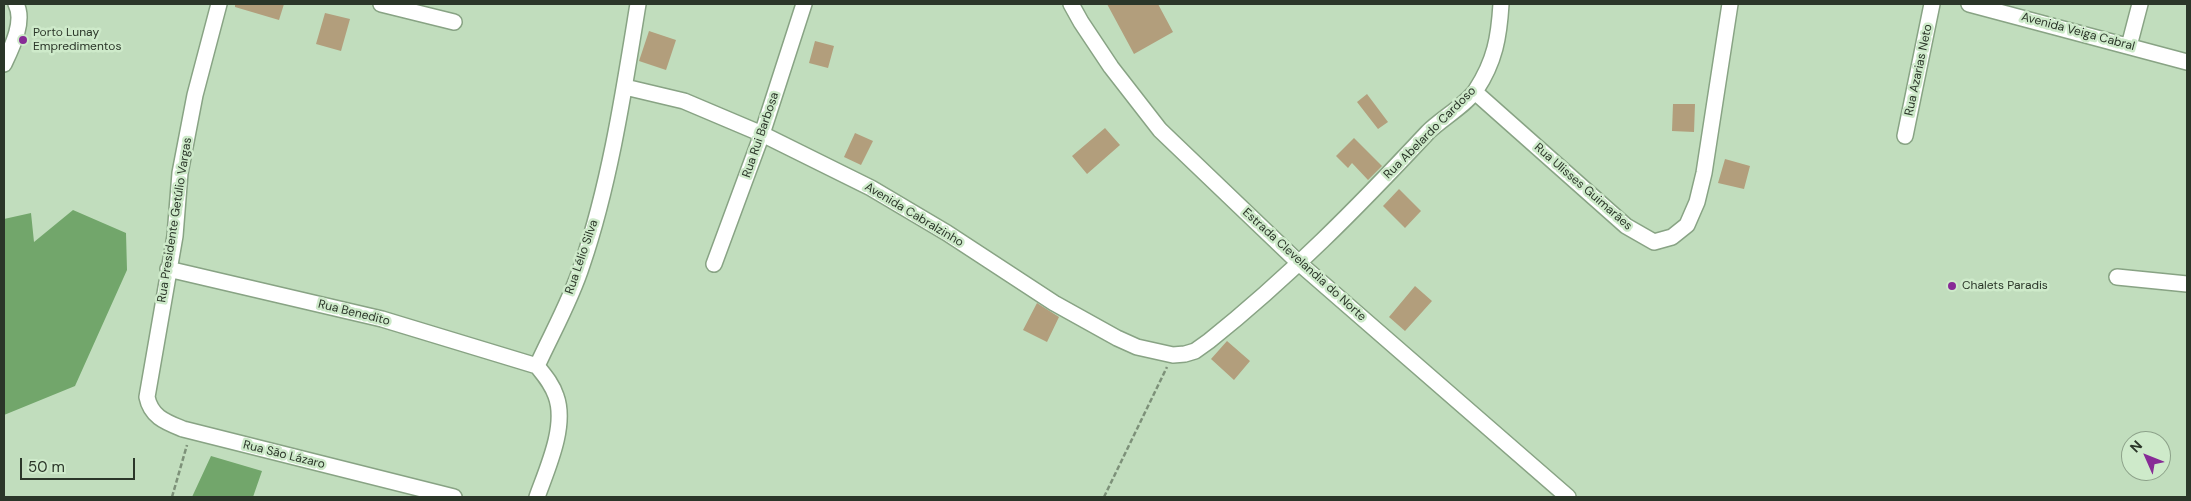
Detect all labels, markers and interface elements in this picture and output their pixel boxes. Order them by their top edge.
street label: Avenida Veiga Cabral [2020,10,2136,54]
street label: Rua Azarias Neto [1902,23,1936,117]
place label: Porto Lunay Empredimentos [33,26,121,54]
marker: Porto Lunay Empredimentos [17,34,29,46]
street label: Rua Abelardo Cardoso [1381,84,1479,182]
street label: Rua Rui Barbosa [740,90,782,180]
street label: Rua Presidente Getúlio Vargas [155,136,195,304]
street label: Rua Ulisses Guimarães [1531,141,1635,233]
street label: Avenida Cabralzinho [862,180,966,250]
street label: Estrada Clevelandia do Norte [1239,206,1369,324]
street label: Rua Lélio Silva [563,218,601,296]
place label: Chalets Paradis [1962,279,2048,293]
marker: Chalets Paradis [1946,280,1958,292]
street label: Rua Benedito [317,297,391,329]
north arrow [2121,431,2171,481]
text: N [2126,436,2146,456]
street label: Rua São Lázaro [242,438,326,472]
scale bar [22,448,138,480]
text: 50 m [28,457,65,477]

